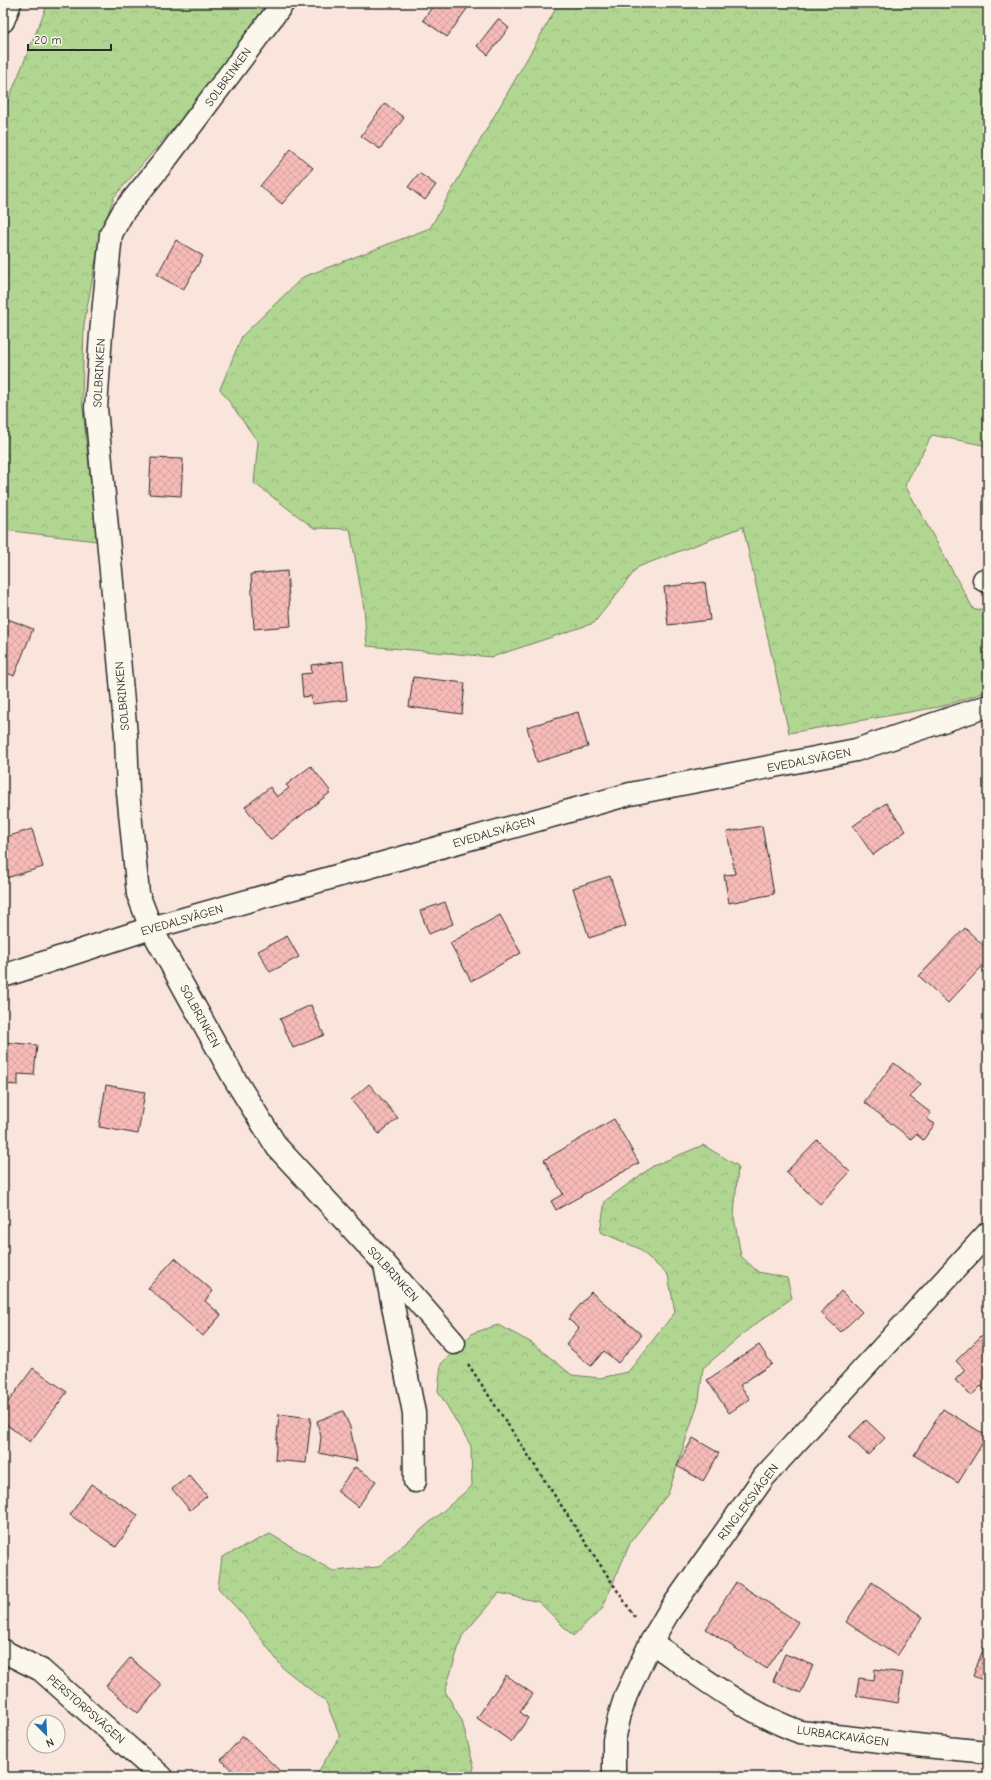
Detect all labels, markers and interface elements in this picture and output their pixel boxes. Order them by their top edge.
scale bar [28,26,111,52]
text: 20 m [34,33,62,47]
street label: SOLBRINKEN [202,45,254,109]
street label: SOLBRINKEN [90,338,108,408]
street label: SOLBRINKEN [112,661,132,731]
street label: EVEDALSVÄGEN [766,745,852,775]
street label: EVEDALSVÄGEN [451,814,537,850]
street label: EVEDALSVÄGEN [139,902,225,938]
street label: SOLBRINKEN [177,982,223,1050]
street label: SOLBRINKEN [365,1244,421,1304]
street label: RINGLEKSVÄGEN [715,1461,781,1543]
street label: PERSTORPSVÄGEN [44,1671,128,1747]
north arrow [26,1714,66,1754]
street label: LURBACKAVÄGEN [796,1723,890,1749]

